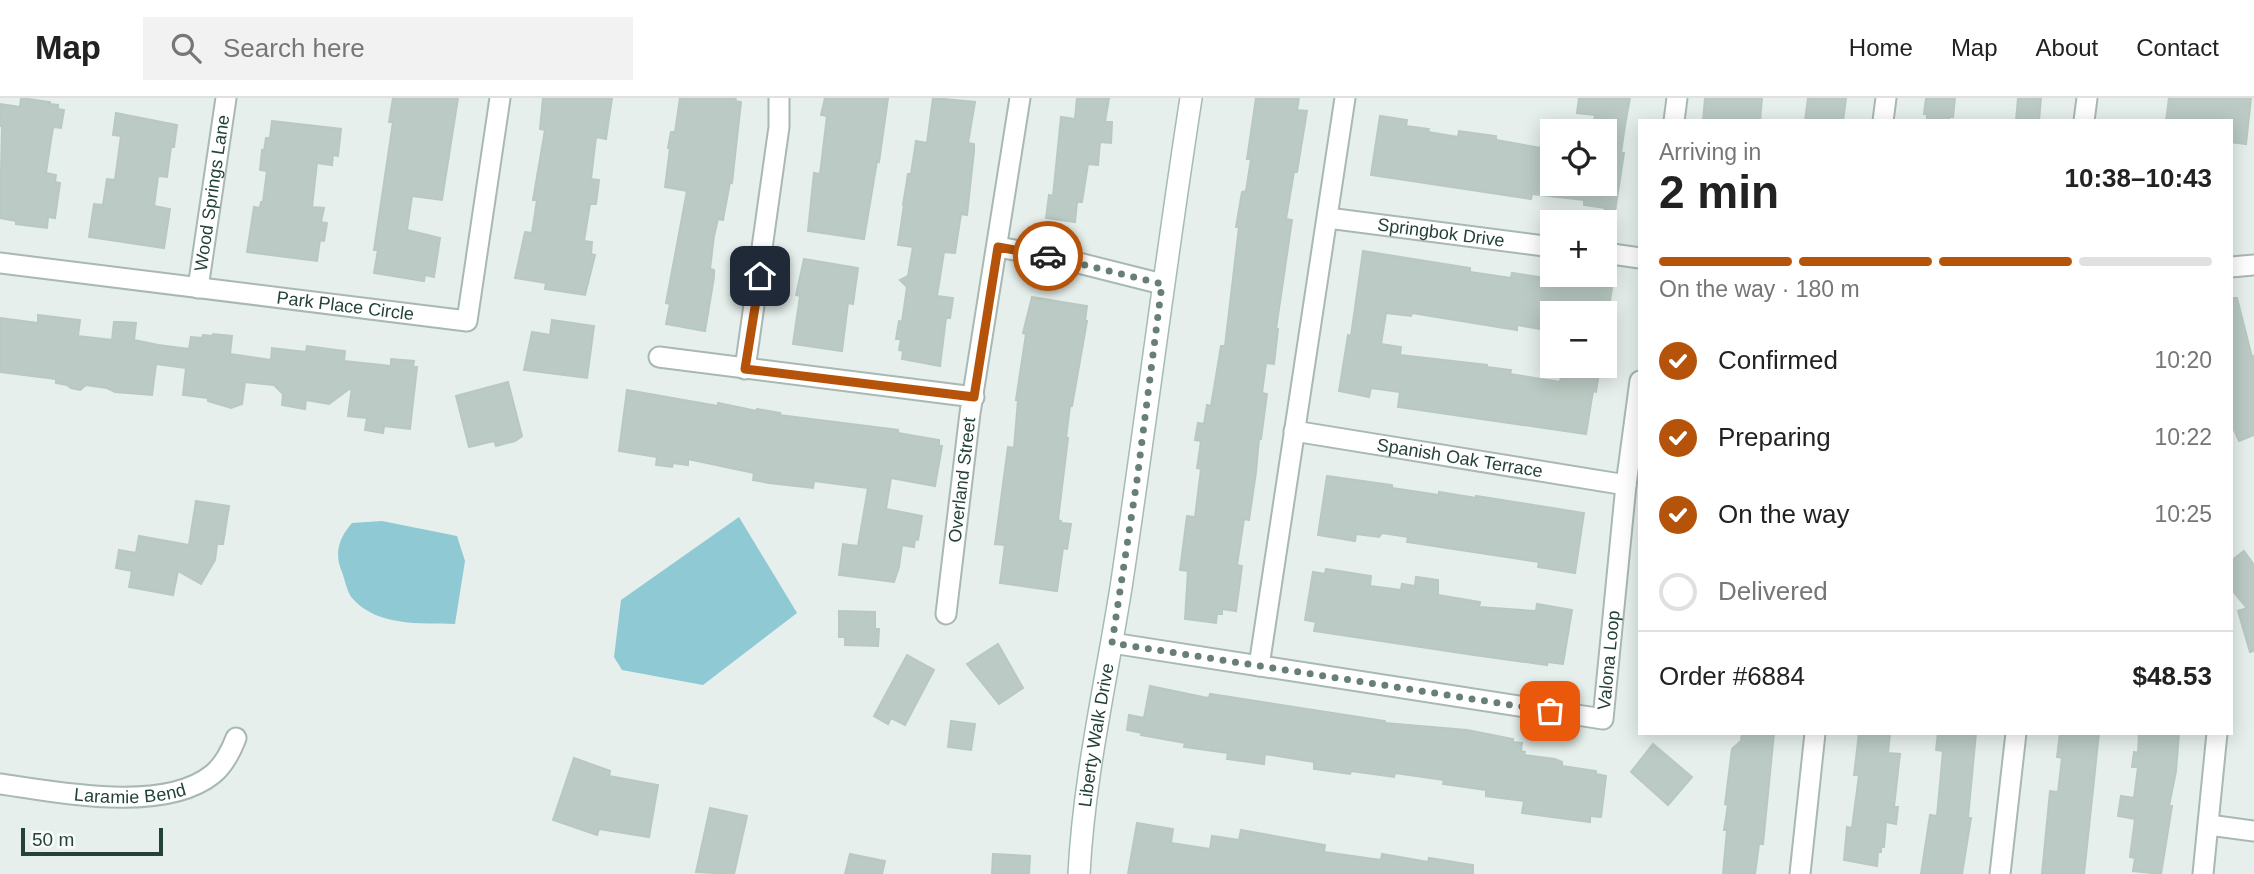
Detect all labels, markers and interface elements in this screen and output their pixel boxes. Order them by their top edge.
search box [143,17,633,80]
text: Map [35,29,101,66]
icon: search [167,29,205,67]
text: Search here [223,33,365,63]
text: Home [1849,34,1913,61]
text: Map [1951,34,1998,61]
text: About [2036,34,2098,61]
text: Contact [2136,34,2219,61]
street label: Wood Springs Lane [191,113,233,273]
map controls [1540,119,1617,378]
button: locate [1540,119,1617,196]
text: Arriving in [1659,139,1761,165]
text: 10:38–10:43 [2065,163,2212,193]
text: 2 min [1659,166,1779,218]
button: + [1540,210,1617,287]
street label: Springbok Drive [1376,214,1506,251]
courier [1013,221,1083,291]
icon: car [1029,237,1067,275]
pin [730,246,790,306]
icon: home [741,257,779,295]
text: On the way · 180 m [1659,276,1860,302]
street label: Park Place Circle [276,287,415,324]
button: − [1540,301,1617,378]
icon: check [1659,342,1697,380]
text: Confirmed [1718,345,1838,375]
text: 10:20 [2154,347,2212,373]
street label: Overland Street [945,416,979,544]
icon: check [1659,419,1697,457]
text: Preparing [1718,422,1831,452]
text: 10:22 [2154,424,2212,450]
street label: Spanish Oak Terrace [1375,435,1544,481]
icon: check [1659,496,1697,534]
text: On the way [1718,499,1850,529]
text: 10:25 [2154,501,2212,527]
text: Delivered [1718,576,1828,606]
street label: Valona Loop [1594,609,1624,711]
text: Order #6884 [1659,661,1805,691]
text: $48.53 [2132,661,2212,691]
street label: Liberty Walk Drive [1075,662,1118,808]
pin [1520,681,1580,741]
icon: bag [1531,692,1569,730]
street label: Laramie Bend [73,779,188,807]
scale bar [21,825,163,857]
text: 50 m [32,829,74,850]

